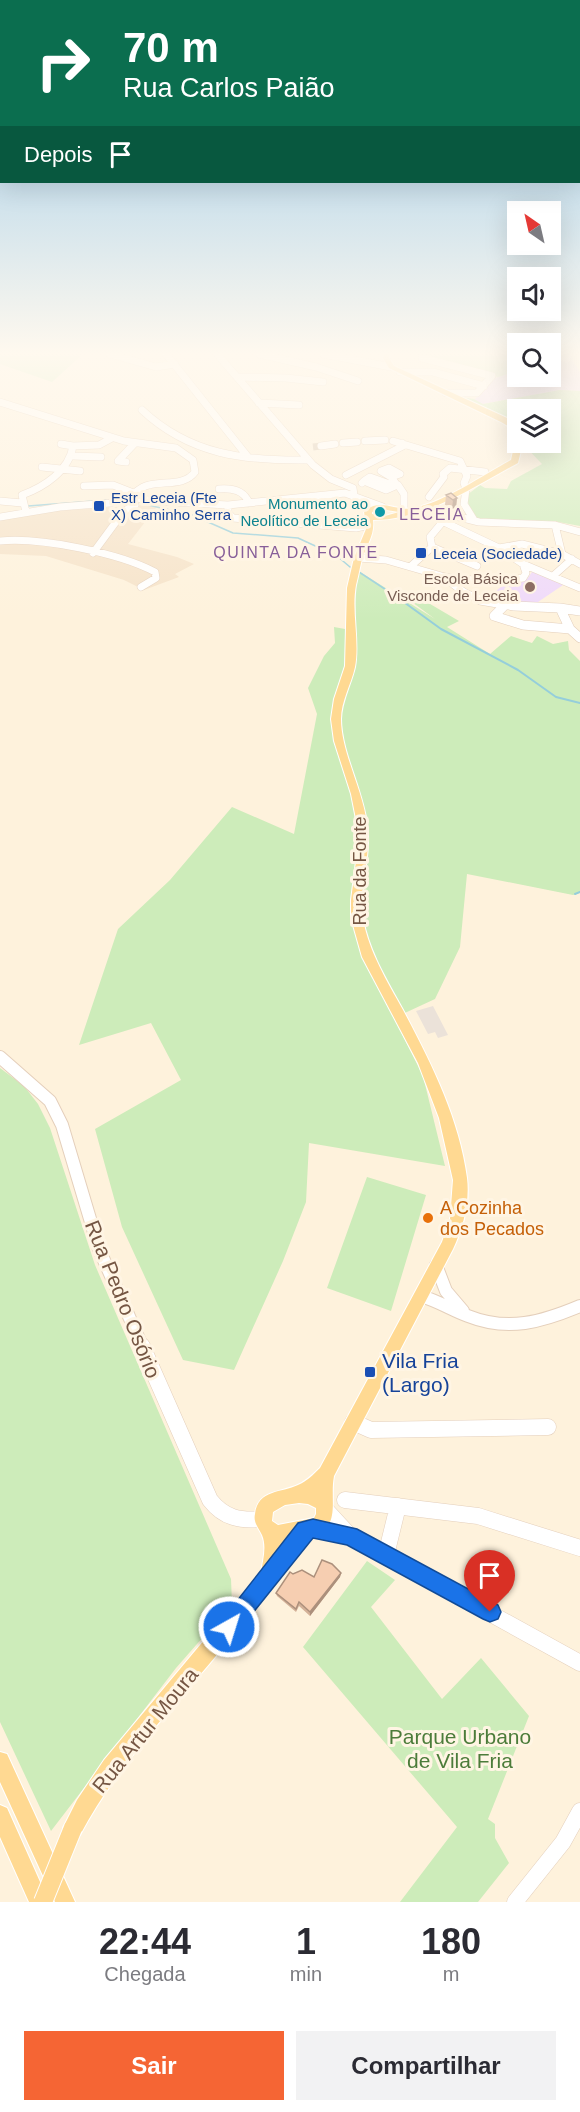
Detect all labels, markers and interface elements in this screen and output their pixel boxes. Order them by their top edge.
icon: right [24,24,102,102]
text: 70 m [123,24,219,71]
text: Rua Carlos Paião [123,73,335,103]
icon: arrive [104,138,137,171]
text: Depois [24,142,92,167]
north arrow [507,201,561,255]
map controls [507,201,561,453]
button: sound [507,267,561,321]
button: search [507,333,561,387]
button: layers [507,399,561,453]
place label: Estr Leceia (Fte X) Caminho Serra [111,489,232,523]
place label: Monumento ao Neolítico de Leceia [240,495,369,529]
marker: Estr Leceia (Fte X) Caminho Serra [92,499,106,513]
marker: Monumento ao Neolítico de Leceia [373,505,387,519]
district label: LECEIA [399,506,465,523]
district label: QUINTA DA FONTE [213,544,379,561]
place label: Leceia (Sociedade) [433,545,562,562]
marker: Leceia (Sociedade) [414,546,428,560]
place label: Escola Básica Visconde de Leceia [387,570,519,604]
marker: Escola Básica Visconde de Leceia [523,580,537,594]
street label: Rua da Fonte [350,816,370,926]
place label: A Cozinha dos Pecados [440,1198,544,1239]
marker: A Cozinha dos Pecados [421,1211,435,1225]
street label: Rua Pedro Osório [81,1217,165,1381]
place label: Vila Fria (Largo) [382,1349,459,1396]
marker: Vila Fria (Largo) [363,1365,377,1379]
pin [464,1550,515,1612]
icon: arrive [473,1559,506,1592]
position arrow [197,1595,261,1659]
street label: Rua Artur Moura [88,1663,203,1797]
park label: Parque Urbano de Vila Fria [389,1725,531,1772]
text: 22:44 [99,1921,191,1962]
text: 1 [296,1921,316,1962]
text: 180 [421,1921,481,1962]
text: Chegada [104,1963,186,1985]
text: min [290,1963,322,1985]
text: m [443,1963,459,1985]
button: Sair [24,2031,284,2100]
button: Compartilhar [296,2031,556,2100]

